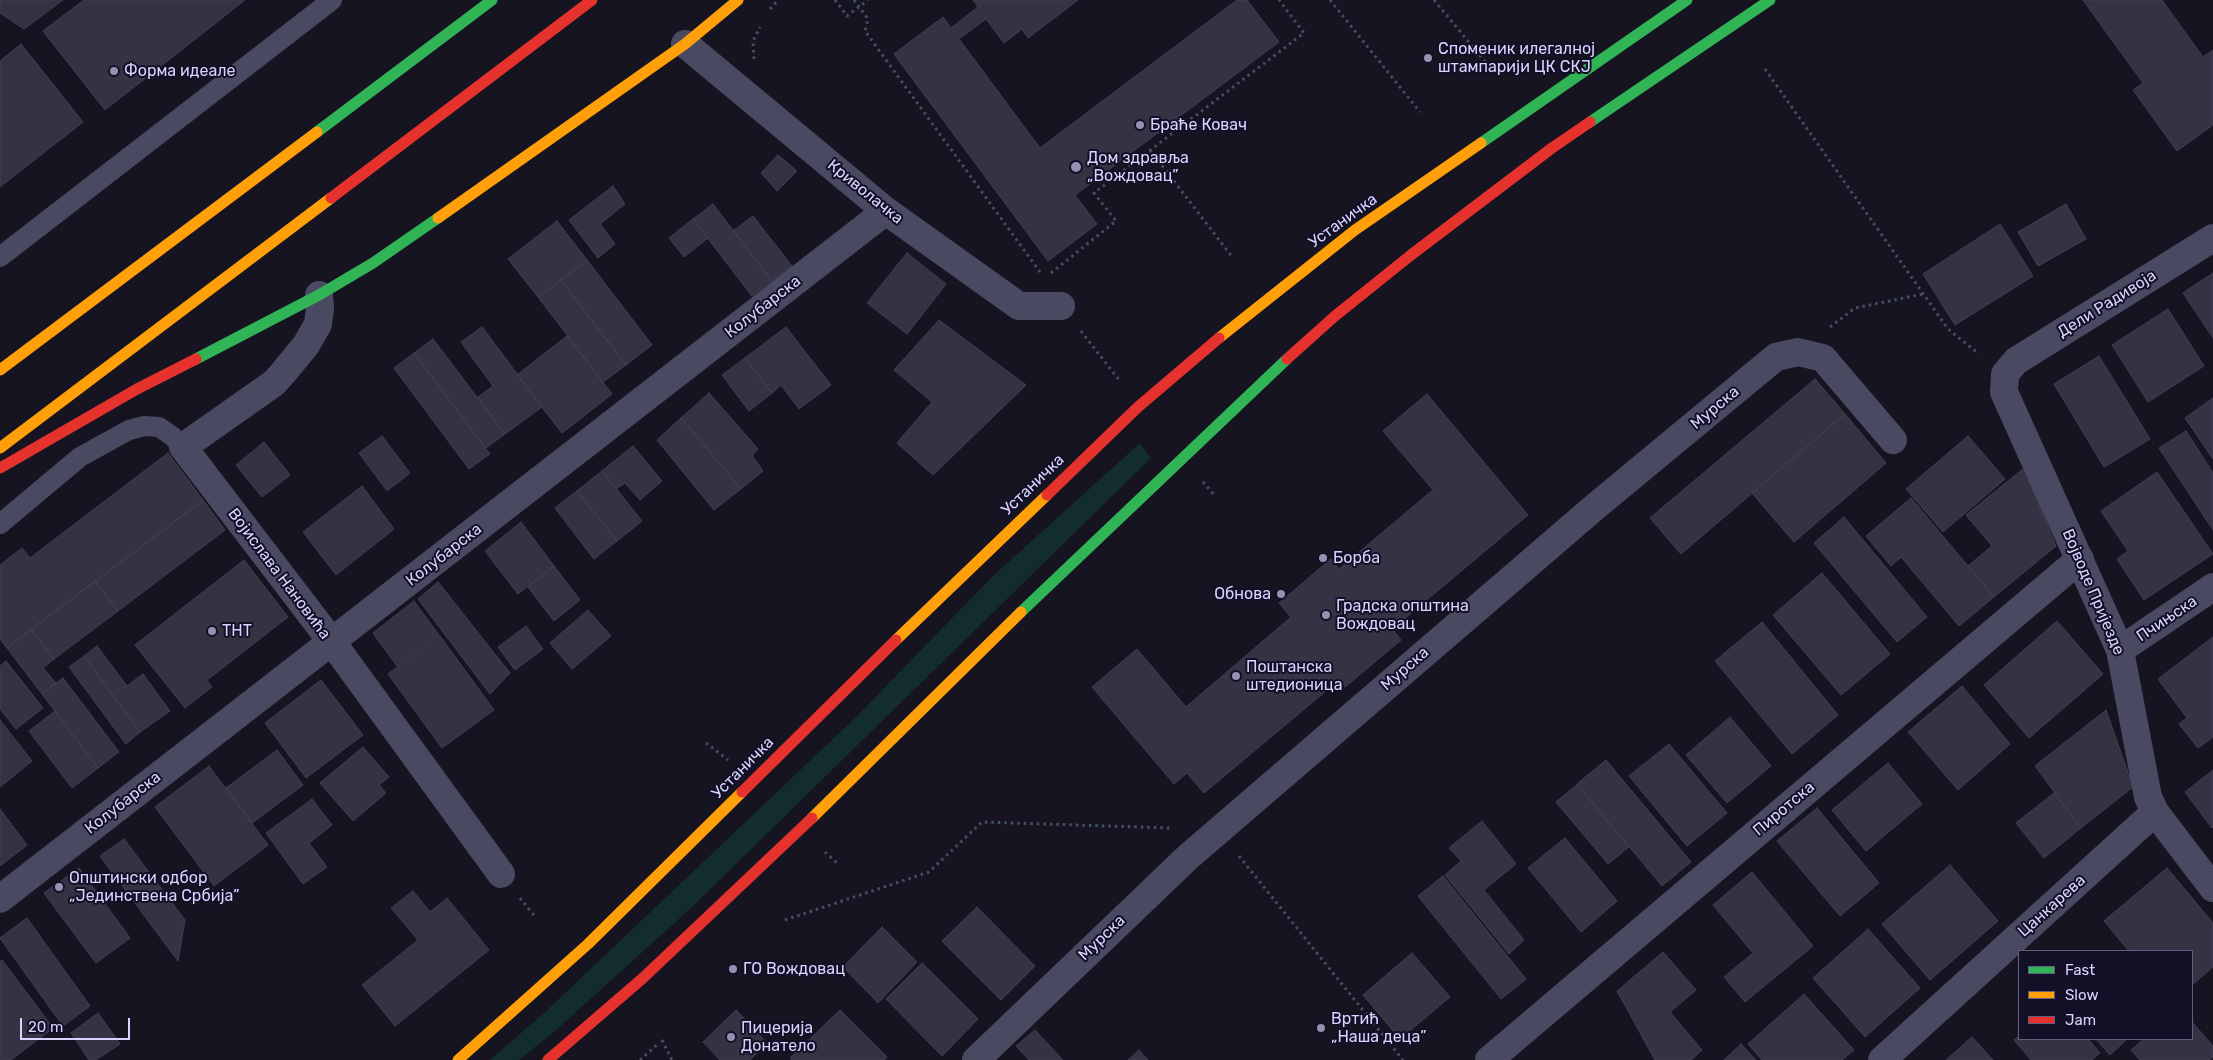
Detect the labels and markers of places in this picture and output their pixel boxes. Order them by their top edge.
place label: Споменик илегалној штампарији ЦК СКЈ [1438,39,1595,77]
marker: Споменик илегалној штампарији ЦК СКЈ [1422,52,1434,64]
place label: Форма идеале [124,61,235,81]
marker: Форма идеале [108,65,120,77]
place label: Браће Ковач [1150,115,1247,135]
marker: Браће Ковач [1134,119,1146,131]
place label: Дом здравља „Вождовац” [1087,148,1189,186]
marker: Дом здравља „Вождовац” [1069,160,1083,174]
place label: Борба [1333,548,1380,568]
marker: Борба [1317,552,1329,564]
place label: Обнова [1214,584,1271,604]
marker: Обнова [1275,588,1287,600]
place label: Градска општина Вождовац [1336,596,1469,634]
marker: Градска општина Вождовац [1320,609,1332,621]
place label: ТНТ [222,621,252,641]
marker: ТНТ [206,625,218,637]
place label: Поштанска штедионица [1246,657,1342,695]
marker: Поштанска штедионица [1230,670,1242,682]
place label: Општински одбор „Јединствена Србија” [69,868,240,906]
marker: Општински одбор „Јединствена Србија” [53,881,65,893]
place label: ГО Вождовац [743,959,845,979]
marker: ГО Вождовац [727,963,739,975]
place label: Вртић „Наша деца” [1331,1009,1427,1047]
place label: Пицерија Донатело [741,1018,816,1056]
marker: Вртић „Наша деца” [1315,1022,1327,1034]
marker: Пицерија Донатело [725,1031,737,1043]

